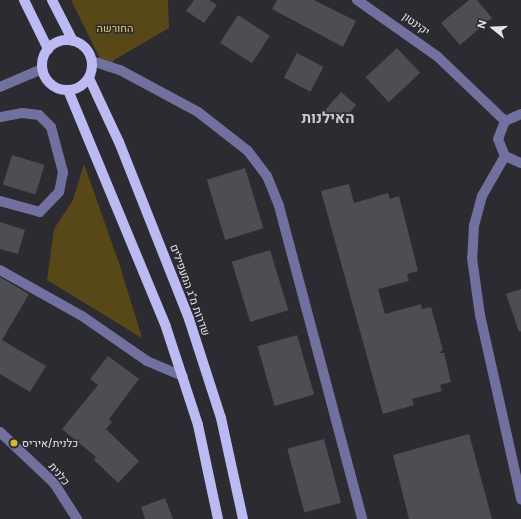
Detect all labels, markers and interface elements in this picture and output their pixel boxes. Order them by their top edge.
north arrow [473,8,513,48]
street label: יקינטון [400,10,432,38]
text: N [474,18,489,30]
park label: החורשה [97,21,133,35]
district label: האילנות [302,110,354,128]
street label: שדרות מ"ג המעפילים [167,243,213,337]
place label: כלנית/איריס [22,436,78,450]
marker: כלנית/איריס [9,438,19,448]
street label: כלנית [46,460,72,488]

